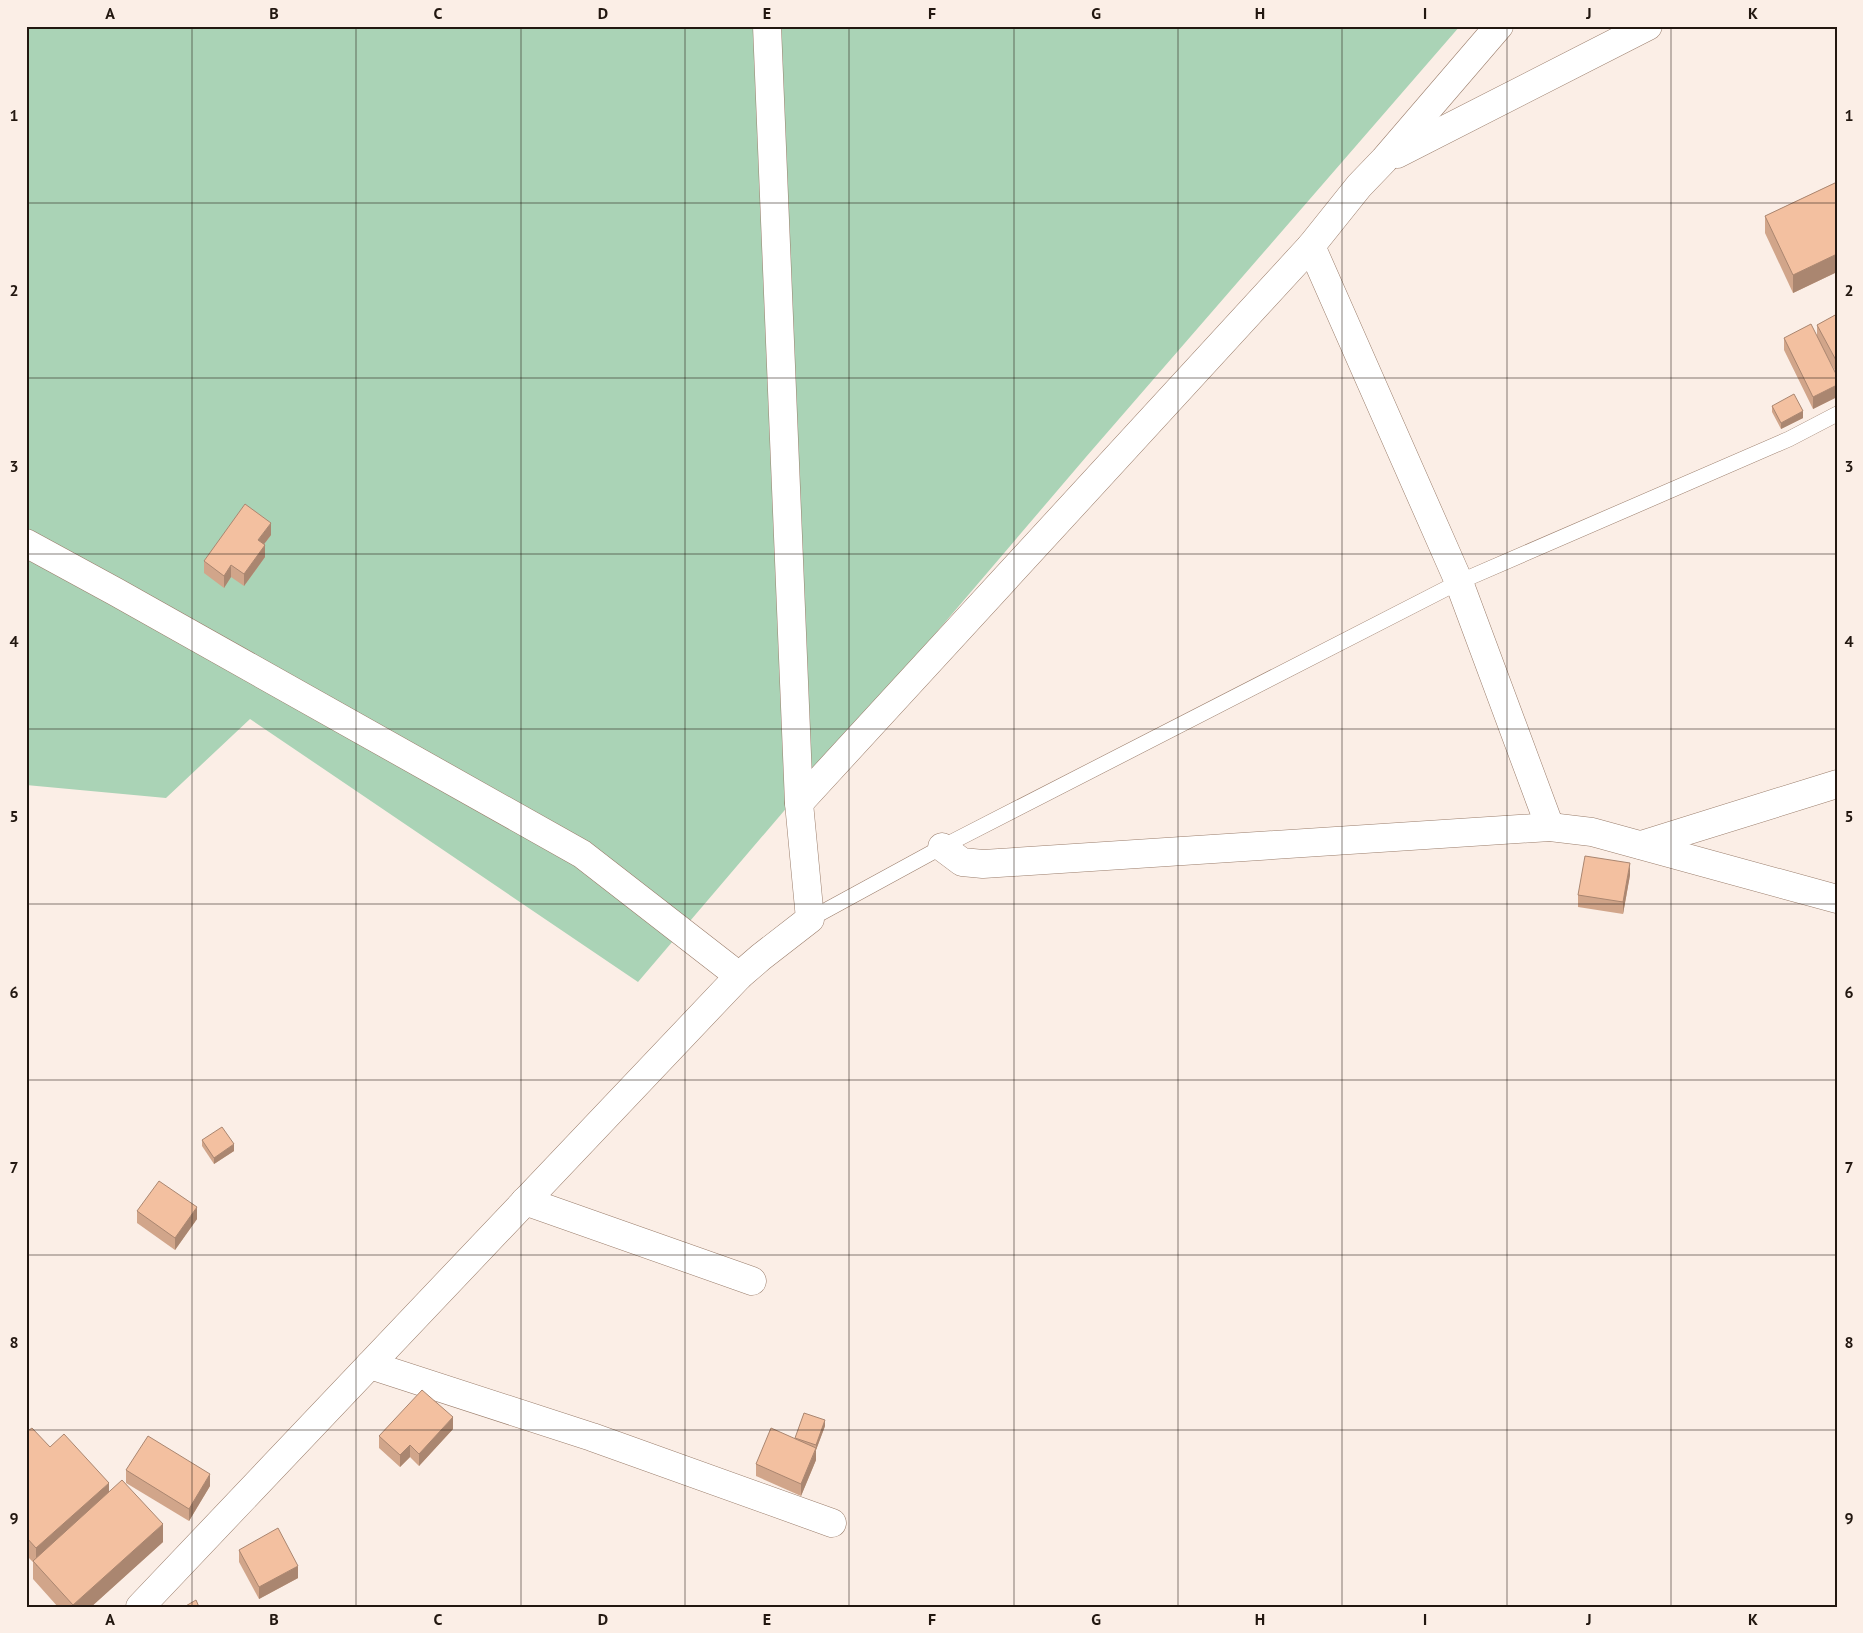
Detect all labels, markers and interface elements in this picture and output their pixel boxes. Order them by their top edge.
text: A [105,3,115,23]
text: B [269,3,279,23]
text: C [434,3,443,23]
text: D [598,3,608,23]
text: E [763,3,771,23]
text: F [928,3,936,23]
text: G [1091,3,1101,23]
text: H [1255,3,1265,23]
text: I [1423,3,1427,23]
text: J [1585,3,1592,23]
text: K [1748,3,1758,23]
text: 1 [9,105,19,125]
text: 1 [1844,105,1854,125]
text: 2 [9,280,19,300]
text: 2 [1844,280,1854,300]
text: 3 [9,456,19,476]
text: 3 [1844,456,1854,476]
text: 4 [9,631,19,651]
text: 4 [1844,631,1854,651]
text: 5 [9,806,19,826]
text: 5 [1844,806,1854,826]
text: 6 [9,982,19,1002]
text: 6 [1844,982,1854,1002]
text: 7 [9,1157,19,1177]
text: 7 [1844,1157,1854,1177]
text: 8 [9,1332,19,1352]
text: 8 [1844,1332,1854,1352]
text: 9 [9,1508,19,1528]
text: 9 [1844,1508,1854,1528]
text: A [105,1609,115,1629]
text: B [269,1609,279,1629]
text: C [434,1609,443,1629]
text: D [598,1609,608,1629]
text: E [763,1609,771,1629]
text: F [928,1609,936,1629]
text: G [1091,1609,1101,1629]
text: H [1255,1609,1265,1629]
text: I [1423,1609,1427,1629]
text: J [1585,1609,1592,1629]
text: K [1748,1609,1758,1629]

